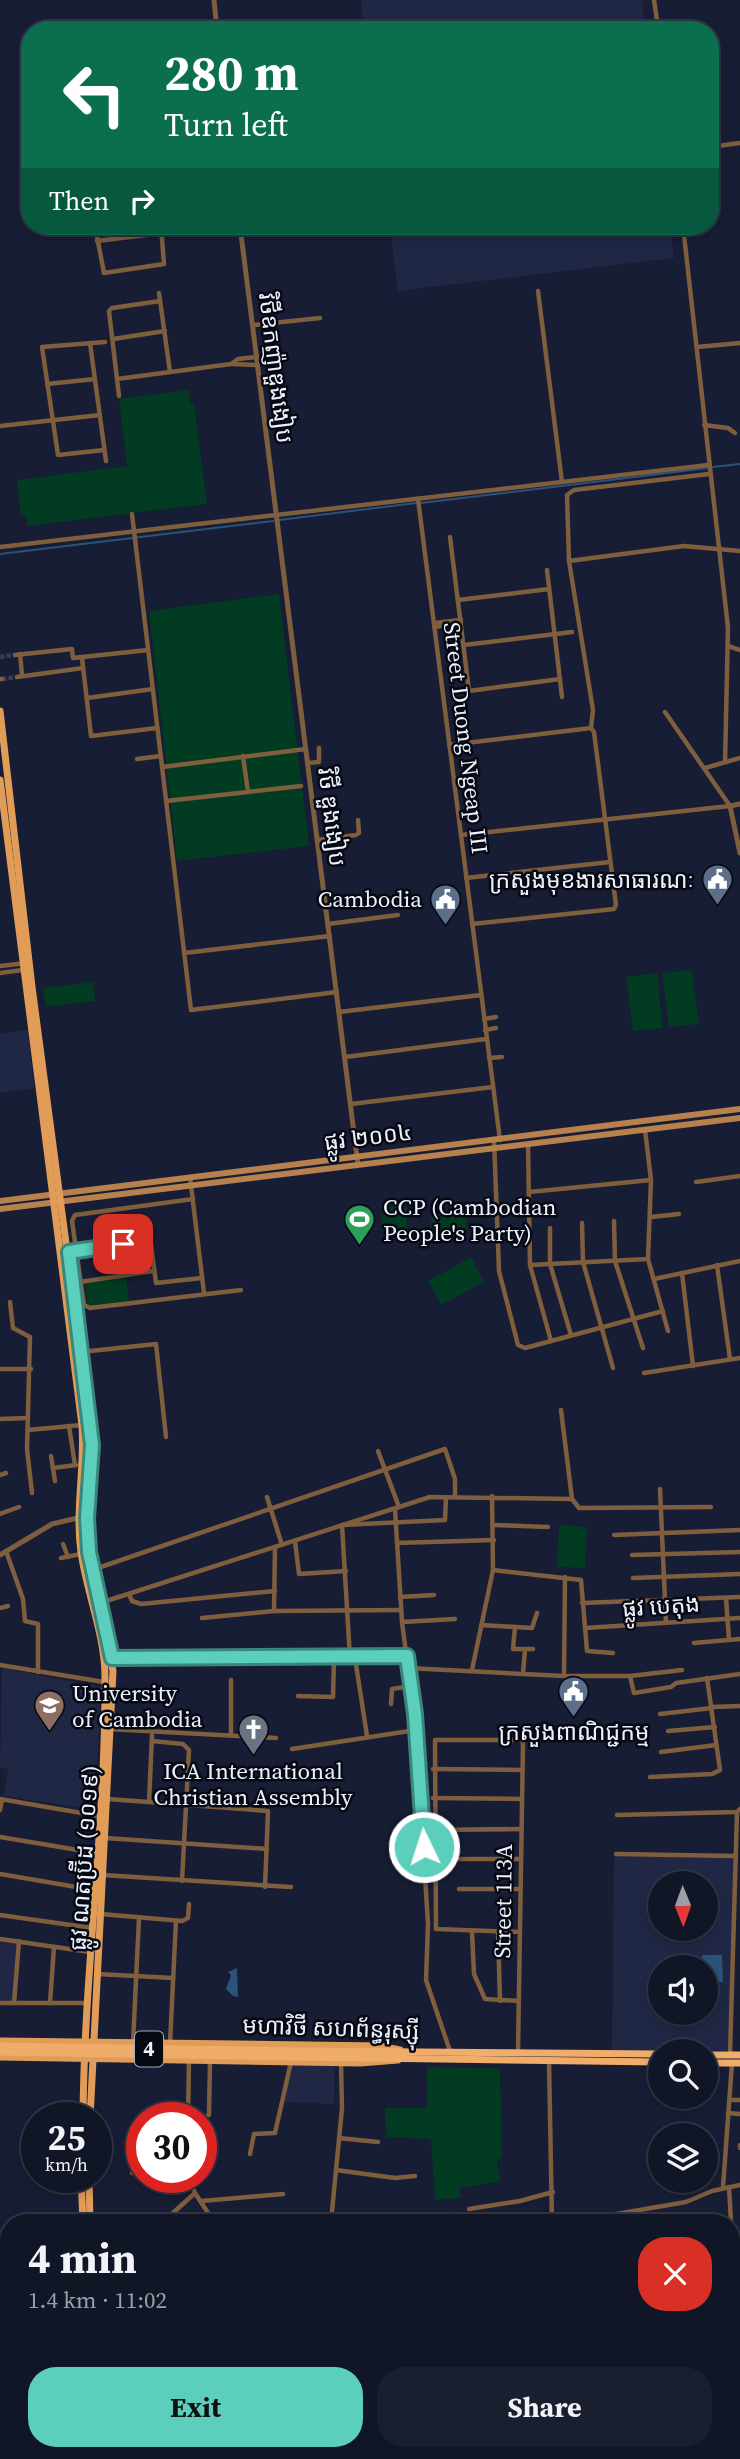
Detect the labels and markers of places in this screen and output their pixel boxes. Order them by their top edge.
public building icon: ក្រសួងមុខងារសាធារណៈ [700,863,734,907]
place label: ក្រសួងមុខងារសាធារណៈ [489,864,694,896]
public building icon: Cambodia [428,882,462,926]
place label: Cambodia [318,883,422,915]
place label: CCP (Cambodian People's Party) [383,1191,556,1249]
sports icon: CCP (Cambodian People's Party) [343,1203,377,1247]
pin [93,1214,153,1274]
public building icon: ក្រសួងពាណិជ្ជកម្ម [557,1674,591,1718]
place label: University of Cambodia [72,1677,203,1735]
school or university icon: University of Cambodia [32,1689,66,1733]
church icon: ICA International Christian Assembly [236,1713,270,1757]
place label: ក្រសួងពាណិជ្ជកម្ម [499,1716,649,1748]
place label: ICA International Christian Assembly [153,1755,353,1813]

